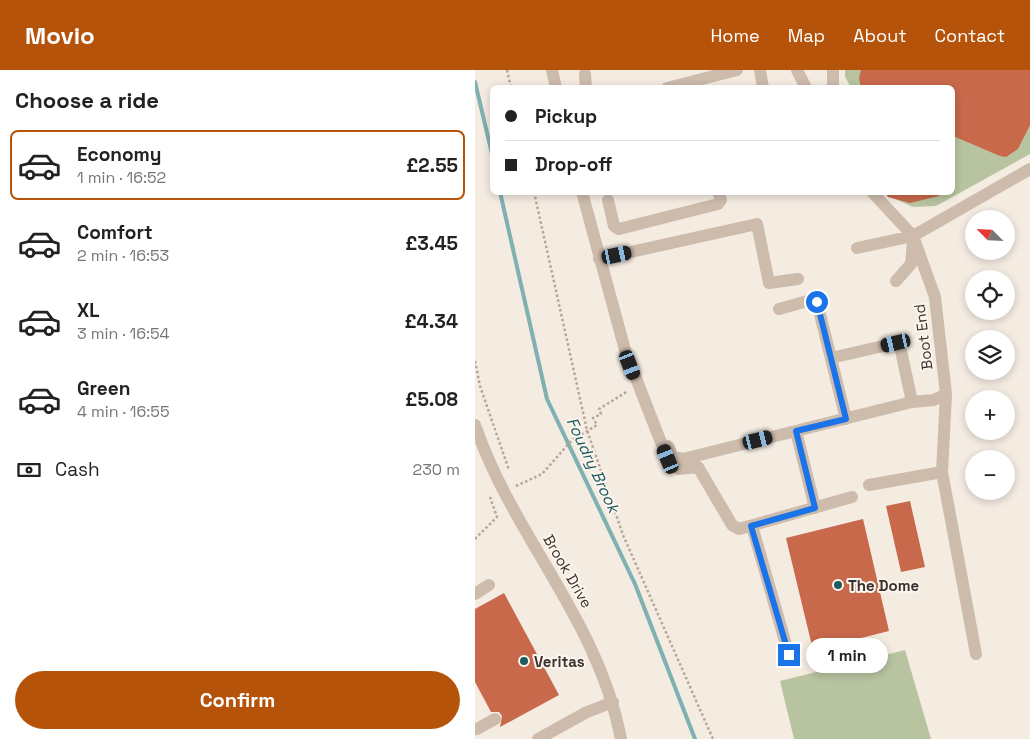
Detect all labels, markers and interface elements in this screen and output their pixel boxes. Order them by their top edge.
text: Movio [25,20,95,51]
text: Home [711,24,760,47]
text: Map [788,24,825,47]
text: About [853,24,907,47]
text: Contact [935,24,1005,47]
text: Choose a ride [15,86,159,114]
text: Pickup [535,104,597,129]
text: Economy [77,142,161,167]
icon: car [17,143,62,188]
text: Drop-off [535,152,613,177]
text: £2.55 [406,153,458,178]
text: 1 min · 16:52 [77,167,166,188]
north arrow [965,210,1015,260]
map controls [965,210,1015,500]
text: Comfort [77,220,153,245]
icon: car [17,221,62,266]
text: £3.45 [405,231,458,256]
text: 2 min · 16:53 [77,245,169,266]
car [600,245,633,265]
button: locate [965,270,1015,320]
route start [806,291,828,313]
text: XL [77,298,100,323]
icon: car [17,299,62,344]
street label: Boot End [910,303,936,371]
text: £4.34 [404,309,458,334]
text: 3 min · 16:54 [77,323,170,344]
button: layers [965,330,1015,380]
car [879,332,912,354]
car [617,348,642,382]
text: Green [77,376,130,401]
icon: car [17,377,62,422]
text: £5.08 [405,387,458,412]
button: + [965,390,1015,440]
text: 4 min · 16:55 [77,401,170,422]
water label: Foudry Brook [562,414,625,518]
car [741,429,774,451]
car [655,442,680,476]
button: − [965,450,1015,500]
icon: cash [15,456,43,484]
text: Cash [55,457,100,482]
text: 230 m [413,459,460,480]
street label: Brook Drive [539,531,597,611]
place label: The Dome [848,576,920,595]
marker: The Dome [832,579,844,591]
callout: 1 min [807,638,889,672]
route end [778,644,800,666]
text: 1 min [827,645,867,666]
place label: Veritas [534,652,585,671]
marker: Veritas [518,655,530,667]
button: Confirm [15,671,460,729]

